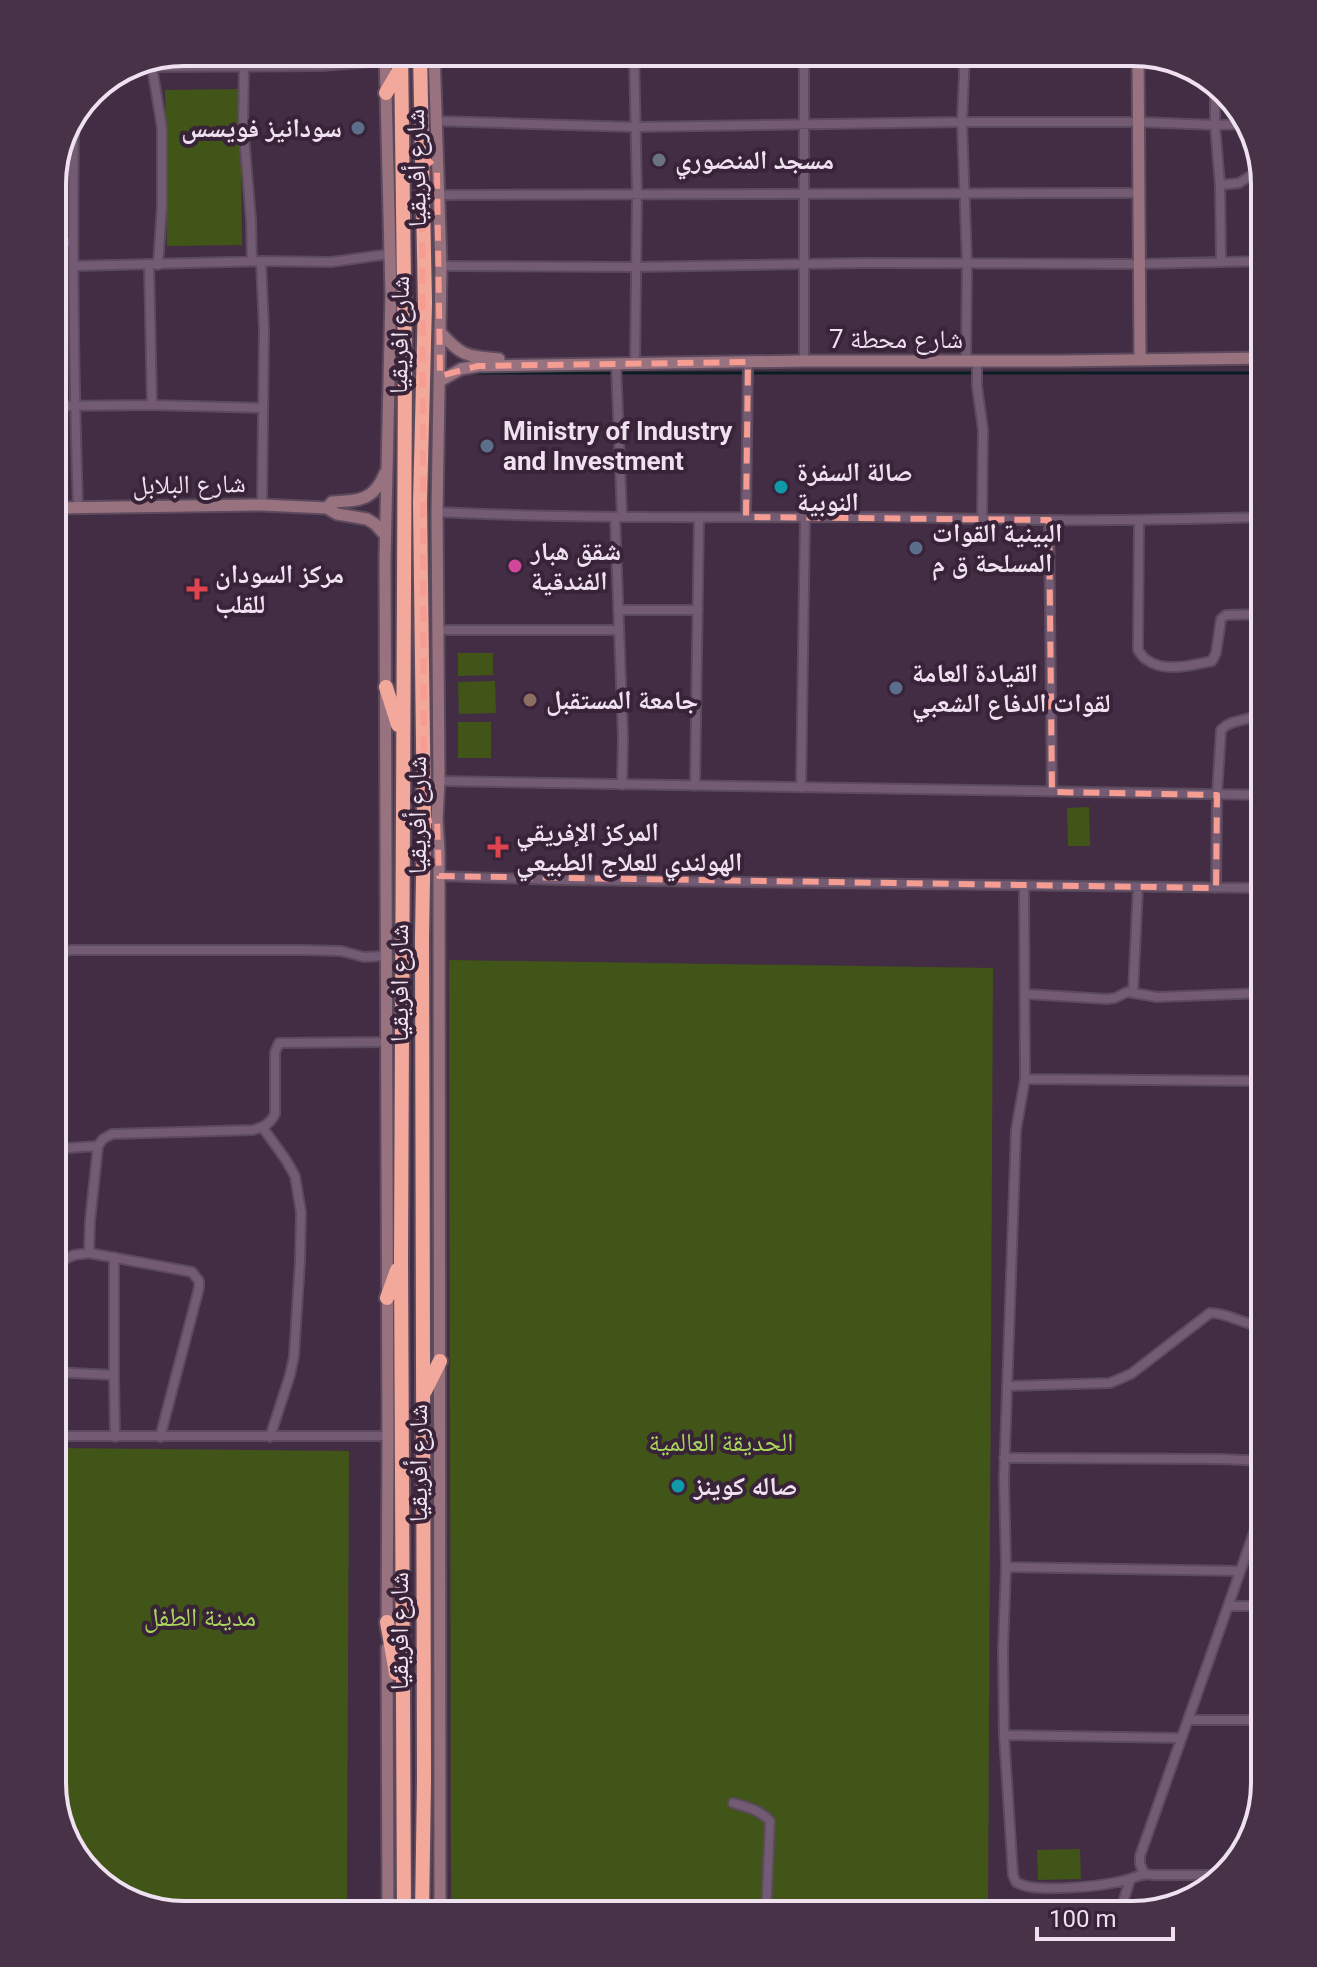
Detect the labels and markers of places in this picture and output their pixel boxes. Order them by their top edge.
place label: سودانيز فويسس [181,113,342,144]
marker: سودانيز فويسس [349,119,367,137]
place label: مسجد المنصوري [675,145,834,180]
marker: مسجد المنصوري [650,151,668,169]
place label: Ministry of Industry and Investment [503,416,733,476]
marker: Ministry of Industry and Investment [478,437,496,455]
place label: صالة السفرة النوبية [797,457,913,517]
marker: صالة السفرة النوبية [772,478,790,496]
place label: البينية القوات المسلحة ق م [932,518,1062,581]
place label: شقق هبار الفندقية [530,536,621,596]
marker: البينية القوات المسلحة ق م [907,539,925,557]
marker: شقق هبار الفندقية [506,557,524,575]
place label: مركز السودان للقلب [215,559,344,619]
marker: مركز السودان للقلب [186,578,208,600]
place label: القيادة العامة لقوات الدفاع الشعبي [912,658,1111,723]
marker: القيادة العامة لقوات الدفاع الشعبي [887,679,905,697]
place label: جامعة المستقبل [546,685,698,716]
marker: جامعة المستقبل [521,691,539,709]
place label: المركز الإفريقي الهولندي للعلاج الطبيعي [516,817,742,882]
marker: المركز الإفريقي الهولندي للعلاج الطبيعي [487,836,509,858]
place label: صاله كوينز [693,1471,797,1501]
marker: صاله كوينز [669,1477,687,1495]

